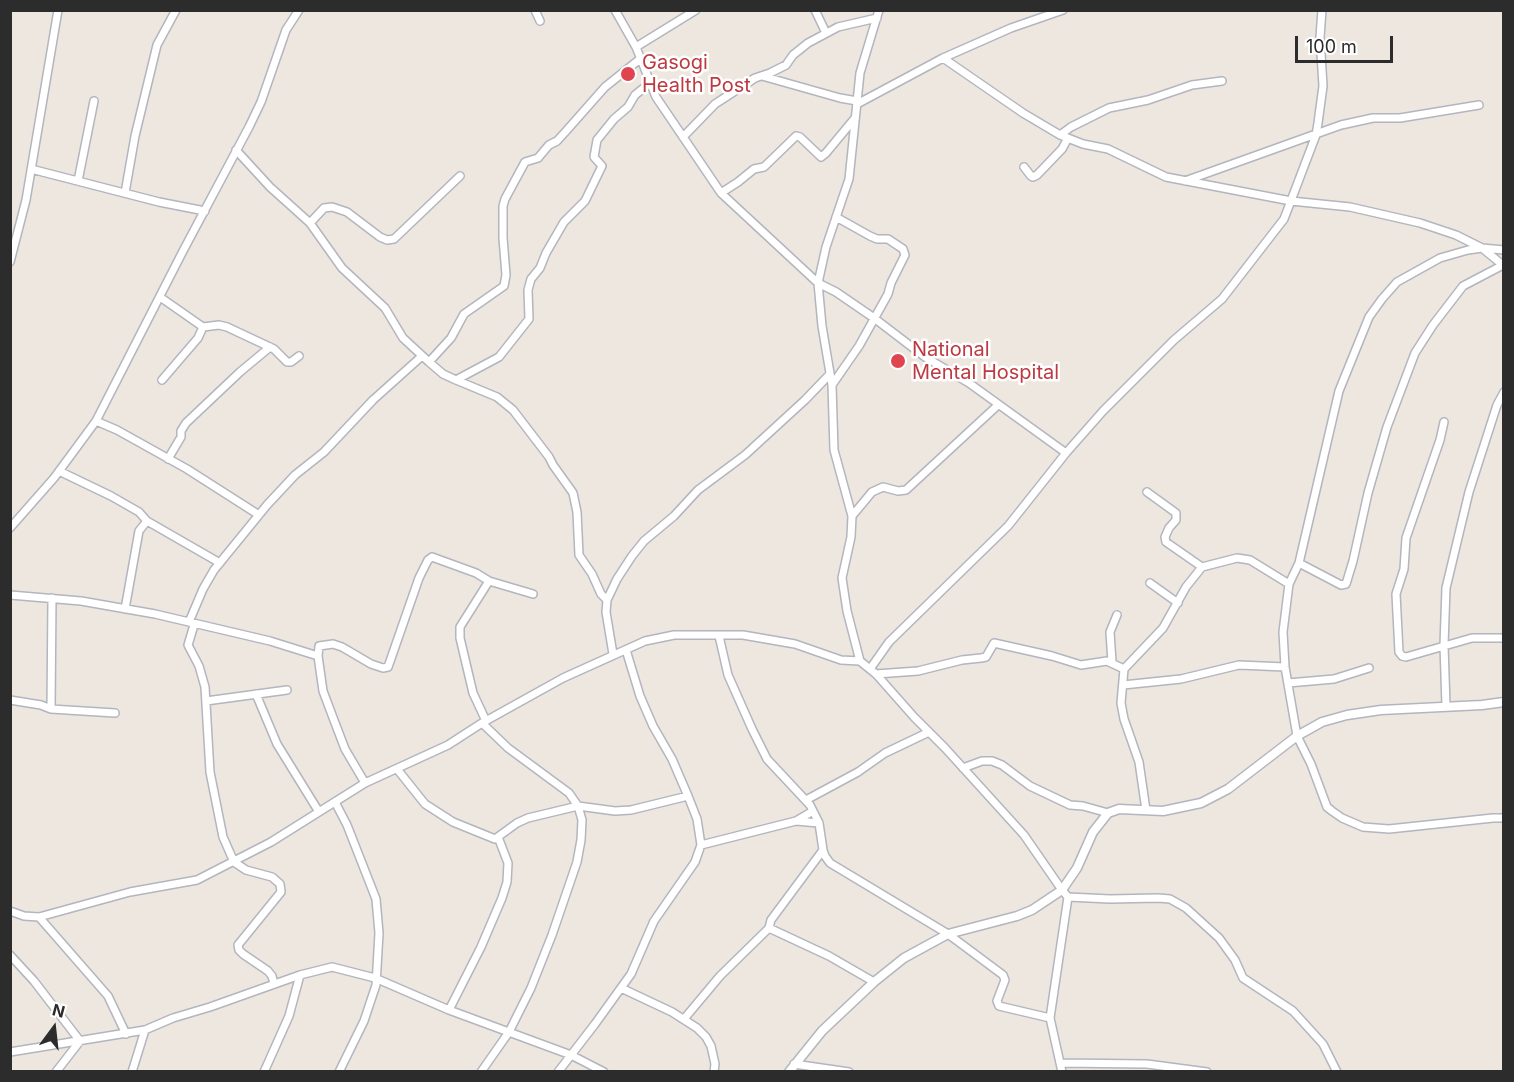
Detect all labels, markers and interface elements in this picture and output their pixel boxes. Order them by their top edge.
scale bar [1298,24,1396,62]
text: 100 m [1306,36,1357,57]
place label: Gasogi Health Post [642,51,751,98]
marker: Gasogi Health Post [619,65,637,83]
place label: National Mental Hospital [912,338,1059,385]
marker: National Mental Hospital [889,352,907,370]
north arrow [24,998,84,1058]
text: N [50,999,67,1022]

